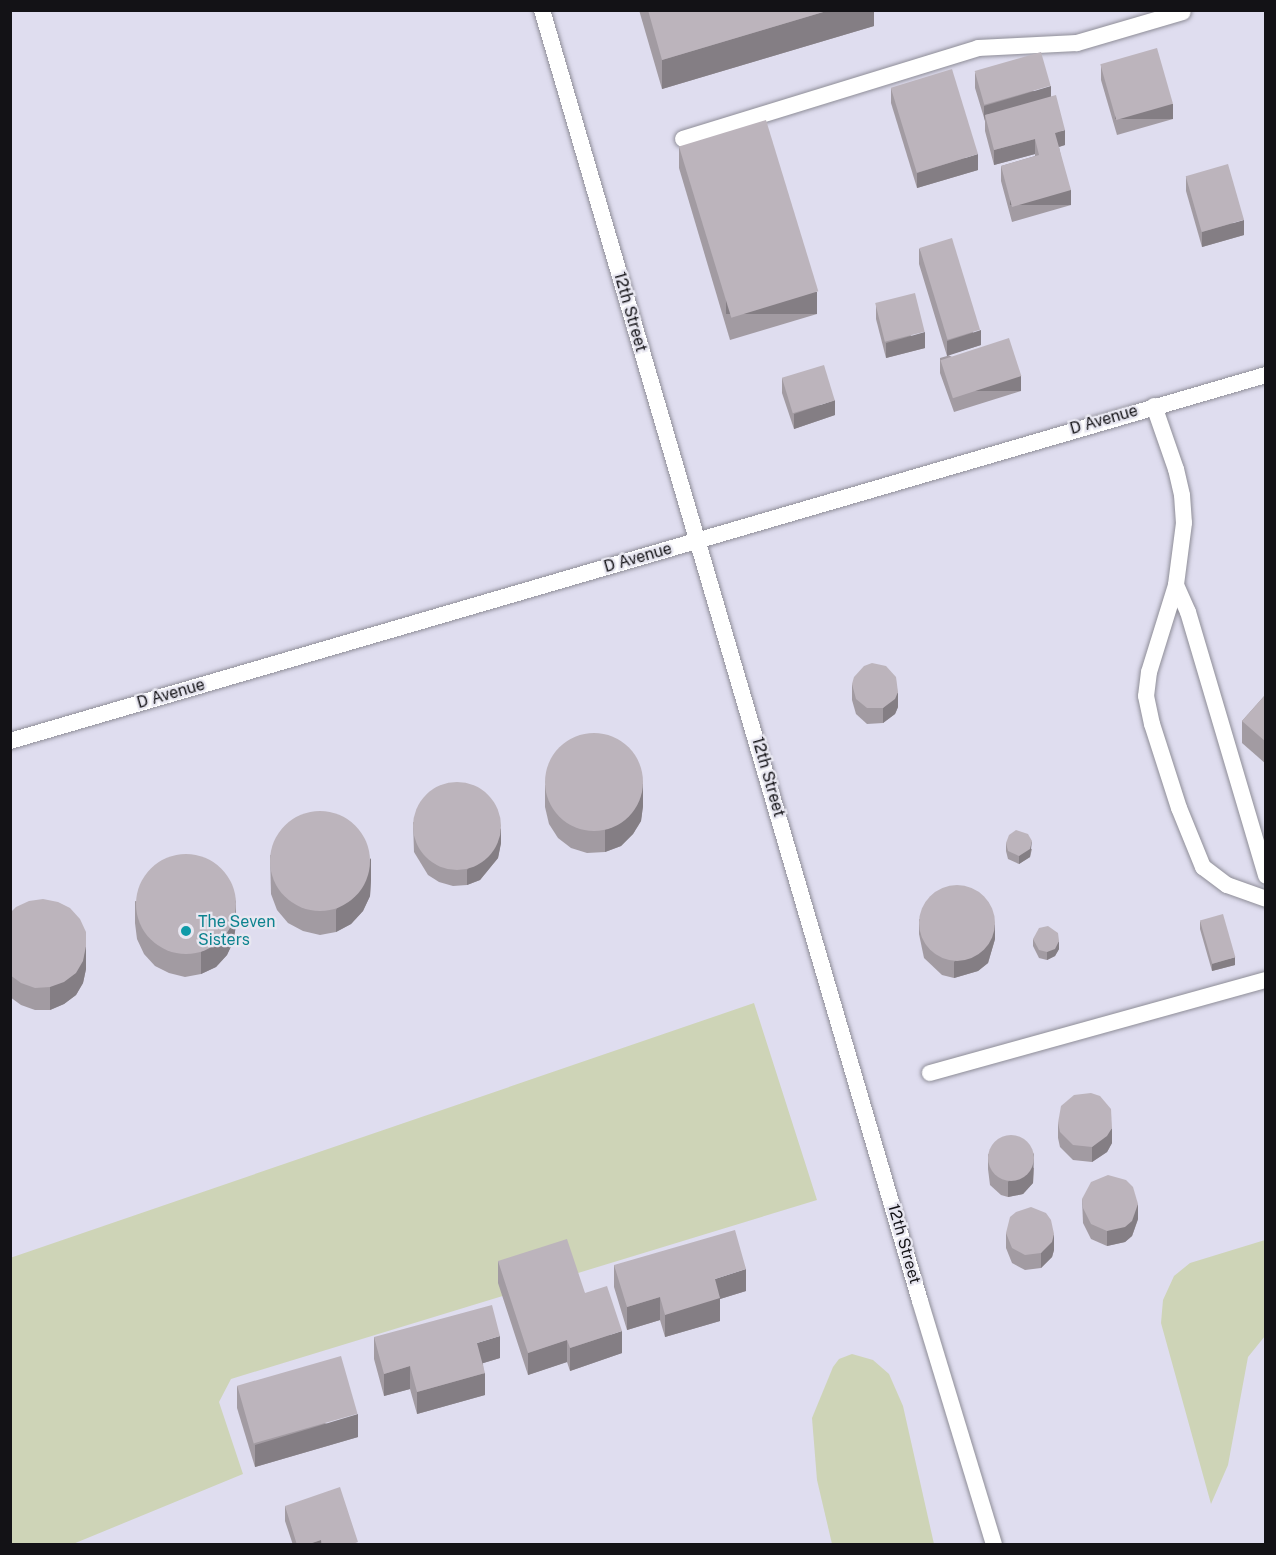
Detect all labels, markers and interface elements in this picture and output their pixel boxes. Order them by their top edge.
street label: 12th Street [609,270,651,354]
street label: D Avenue [1068,401,1140,439]
street label: D Avenue [602,539,674,577]
street label: D Avenue [135,675,207,713]
street label: 12th Street [747,735,789,819]
place label: The Seven Sisters [198,912,275,950]
marker: The Seven Sisters [179,924,193,938]
street label: 12th Street [883,1202,925,1286]

